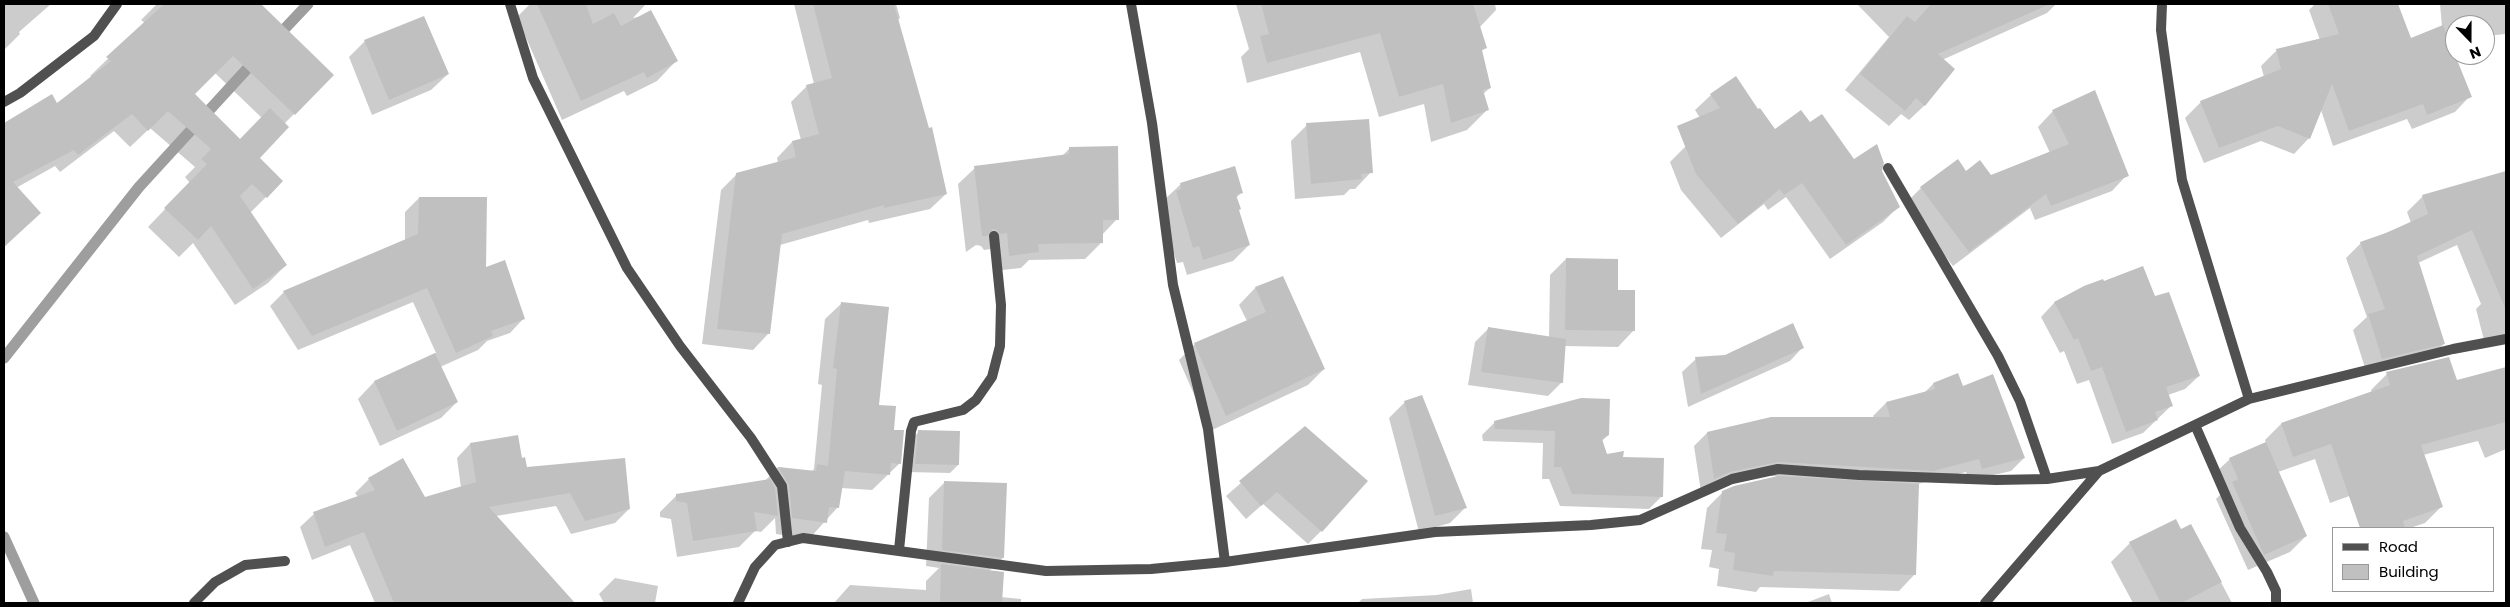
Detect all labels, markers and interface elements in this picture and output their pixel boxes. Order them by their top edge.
north arrow [2445,15,2495,65]
text: N [2467,42,2484,64]
legend [2332,527,2495,592]
text: Road [2379,536,2418,557]
text: Building [2379,561,2439,582]

